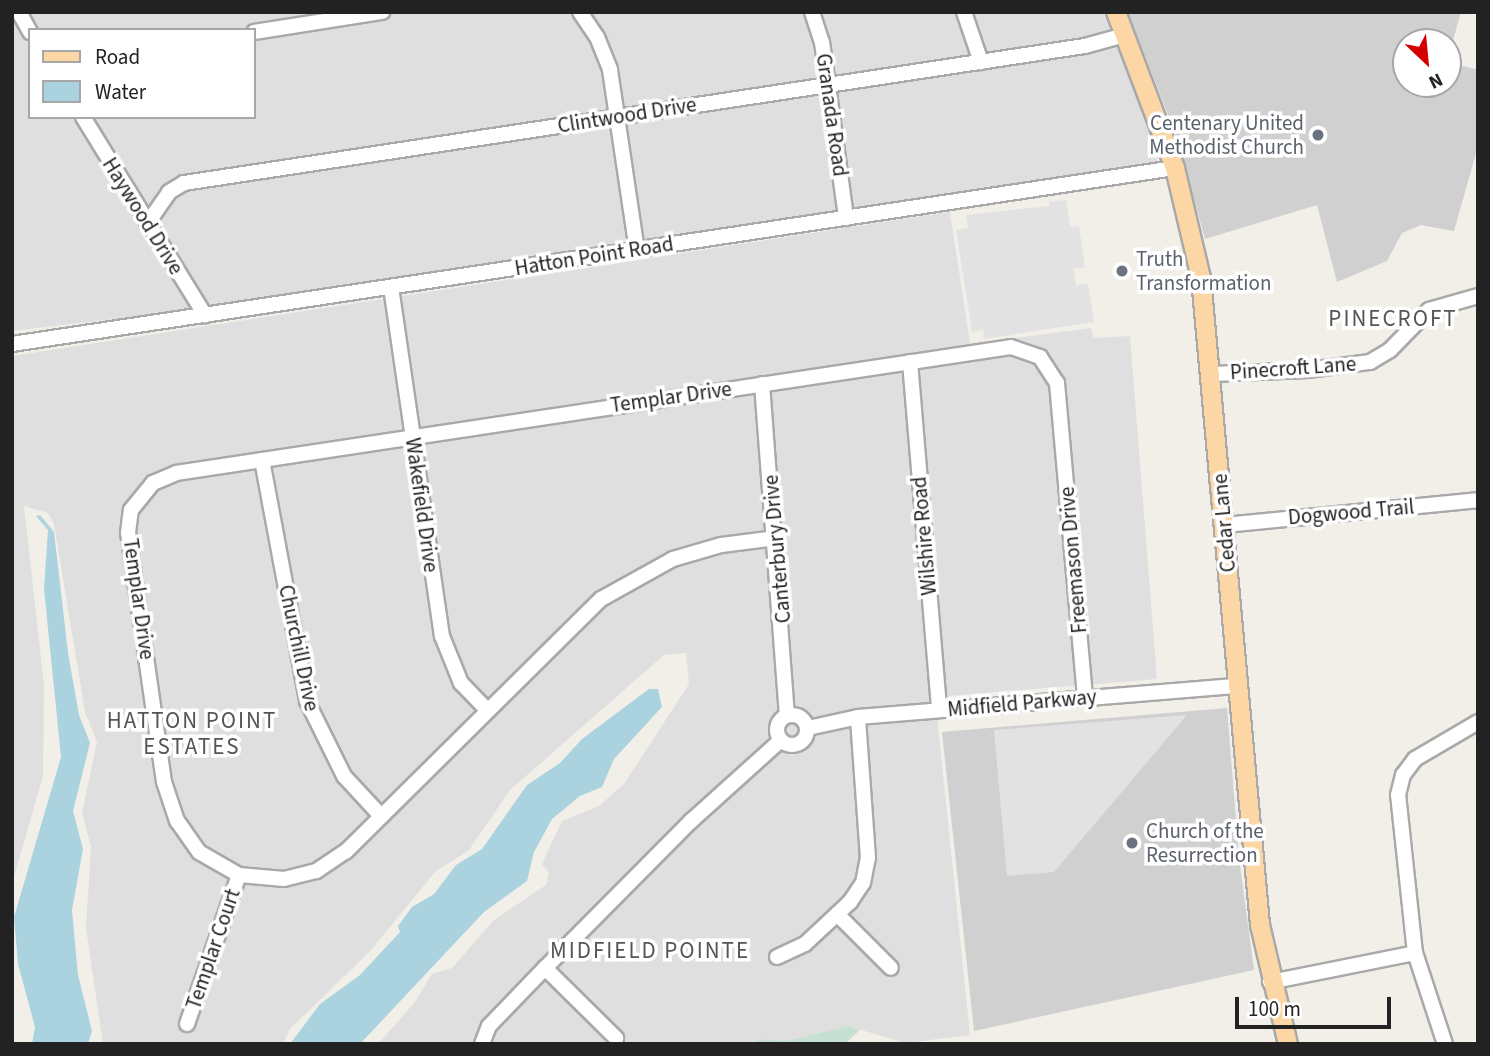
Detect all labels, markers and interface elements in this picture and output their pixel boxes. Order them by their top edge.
legend [28,28,256,119]
north arrow [1392,28,1462,98]
text: Road [95,42,140,72]
street label: Granada Road [811,52,853,178]
text: N [1424,66,1447,95]
text: Water [95,77,146,107]
street label: Clintwood Drive [556,92,698,138]
place label: Centenary United Methodist Church [1149,110,1304,160]
marker: Centenary United Methodist Church [1310,127,1326,143]
street label: Haywood Drive [97,153,189,279]
street label: Hatton Point Road [513,231,675,281]
place label: Truth Transformation [1136,246,1271,296]
marker: Truth Transformation [1114,263,1130,279]
district label: PINECROFT [1329,305,1457,333]
street label: Pinecroft Lane [1229,351,1357,385]
street label: Templar Drive [609,376,733,418]
street label: Wakefield Drive [400,436,444,574]
street label: Cedar Lane [1207,473,1241,573]
street label: Canterbury Drive [758,474,796,624]
street label: Wilshire Road [906,476,942,596]
street label: Freemason Drive [1054,486,1092,634]
street label: Dogwood Trail [1287,494,1415,530]
street label: Templar Drive [118,537,160,661]
street label: Churchill Drive [273,583,325,713]
street label: Midfield Parkway [946,684,1098,722]
district label: HATTON POINT ESTATES [108,707,276,761]
place label: Church of the Resurrection [1146,818,1264,868]
marker: Church of the Resurrection [1124,835,1140,851]
street label: Templar Court [181,885,245,1013]
district label: MIDFIELD POINTE [552,937,748,965]
scale bar [1238,982,1394,1026]
text: 100 m [1248,994,1301,1024]

